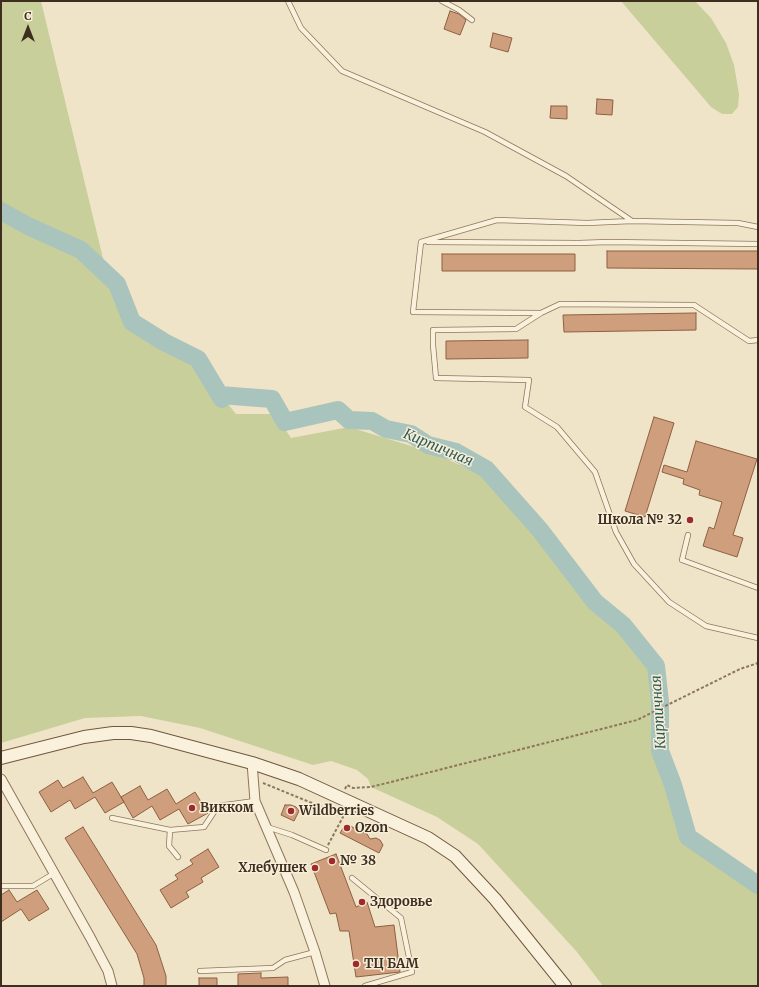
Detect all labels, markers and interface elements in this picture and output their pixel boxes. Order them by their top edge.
north arrow [8,8,48,48]
text: С [24,9,32,23]
water label: Кирпичная [401,426,475,470]
place label: Школа № 32 [597,512,682,528]
marker: Школа № 32 [685,515,695,525]
water label: Кирпичная [648,674,670,750]
place label: Викком [200,800,254,816]
marker: Викком [187,803,197,813]
place label: Wildberries [299,803,374,819]
marker: Wildberries [286,806,296,816]
place label: Ozon [355,820,388,836]
marker: Ozon [342,823,352,833]
place label: № 38 [340,853,376,869]
marker: № 38 [327,856,337,866]
place label: Хлебушек [238,860,307,876]
marker: Хлебушек [310,863,320,873]
place label: Здоровье [370,894,432,910]
marker: Здоровье [357,897,367,907]
place label: ТЦ БАМ [364,956,419,972]
marker: ТЦ БАМ [351,959,361,969]

